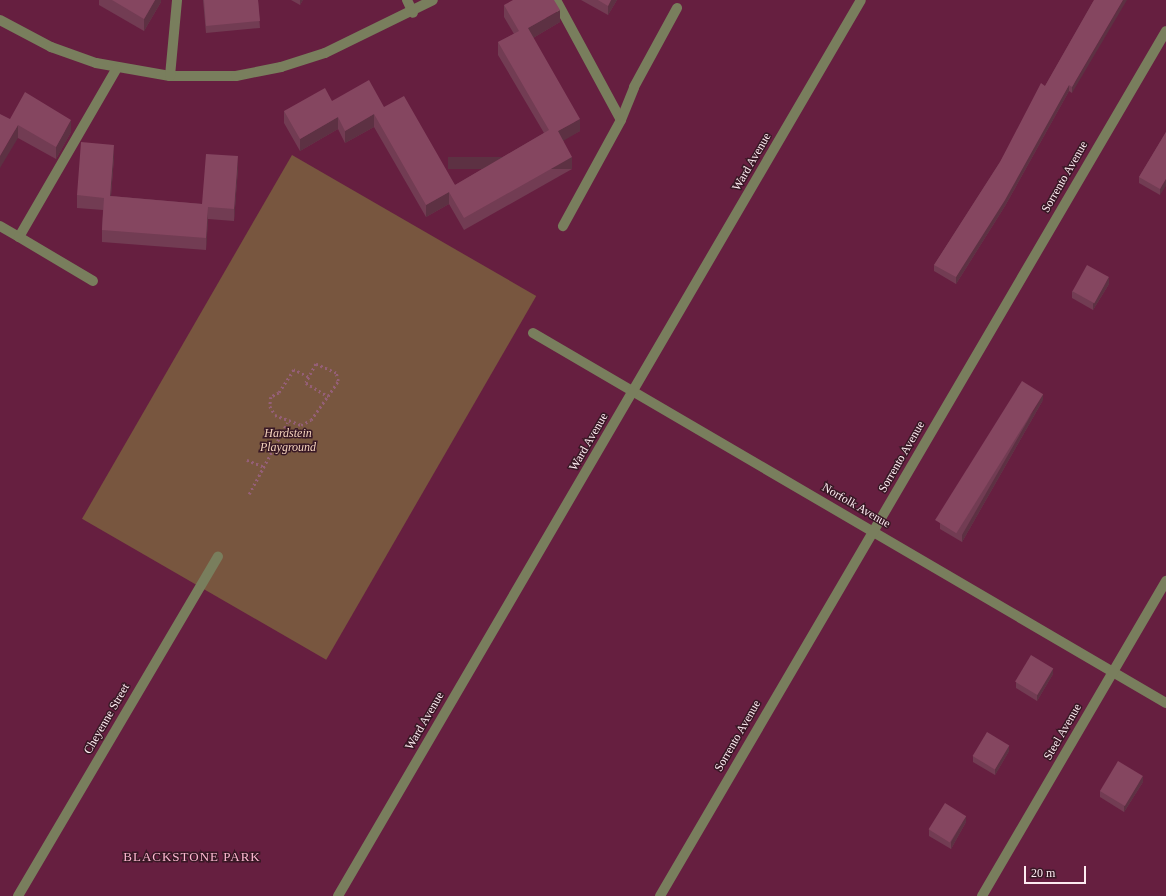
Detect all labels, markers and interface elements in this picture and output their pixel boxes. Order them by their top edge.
street label: Ward Avenue [729,130,775,194]
street label: Sorrento Avenue [1039,138,1091,216]
street label: Ward Avenue [566,410,612,474]
street label: Sorrento Avenue [876,418,928,496]
park label: Hardstein Playground [260,427,316,455]
street label: Norfolk Avenue [819,480,893,532]
street label: Cheyenne Street [81,681,133,757]
street label: Ward Avenue [402,689,448,753]
street label: Sorrento Avenue [712,697,764,775]
street label: Steel Avenue [1041,701,1085,763]
district label: BLACKSTONE PARK [123,849,261,865]
scale bar [1026,858,1088,884]
text: 20 m [1031,866,1055,880]

